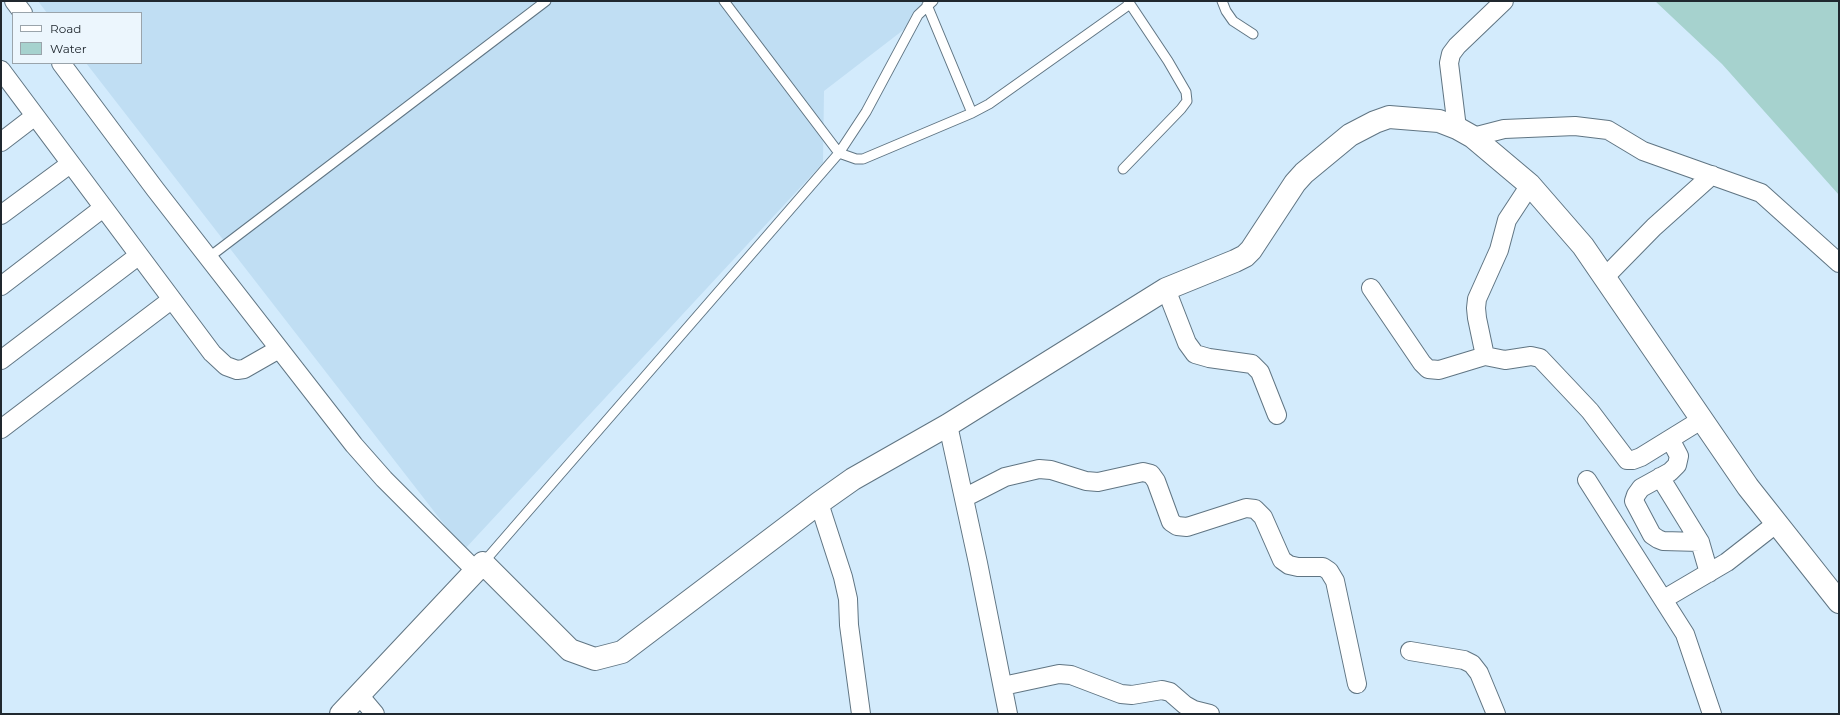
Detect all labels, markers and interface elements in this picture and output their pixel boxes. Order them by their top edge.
legend [12,12,142,64]
text: Road [50,21,81,36]
text: Water [50,41,86,56]

